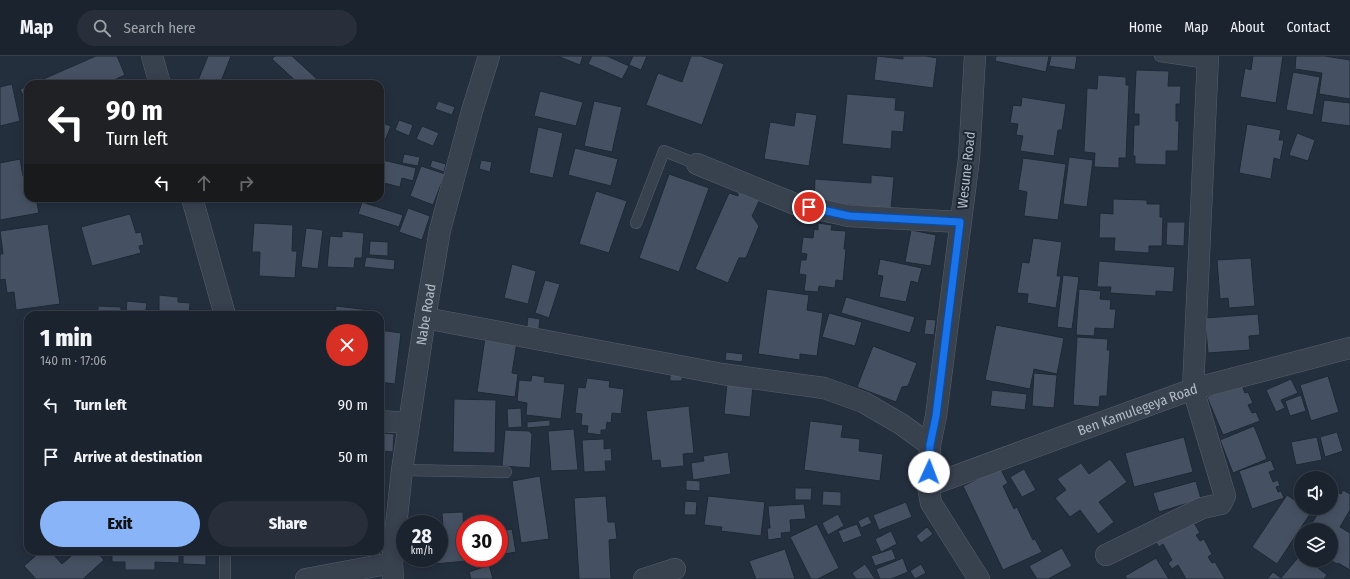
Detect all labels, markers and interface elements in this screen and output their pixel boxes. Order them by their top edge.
search box [77,10,357,46]
text: Map [20,16,53,39]
icon: search [91,17,113,39]
text: Search here [123,19,196,37]
text: Home [1129,19,1162,36]
text: Map [1184,19,1208,36]
text: About [1230,19,1265,36]
text: Contact [1287,19,1330,36]
text: 90 m [106,94,163,127]
icon: left [40,96,92,148]
text: Turn left [106,128,168,150]
street label: Wesune Road [954,131,979,209]
icon: left [151,172,173,194]
icon: ahead [193,172,215,194]
icon: right [235,172,257,194]
pin [792,190,826,224]
icon: arrive [798,196,820,218]
street label: Nabe Road [413,282,440,346]
text: 1 min [40,324,92,352]
button: close [326,324,368,366]
text: 140 m · 17:06 [40,353,106,368]
street label: Ben Kamulegeya Road [1075,380,1199,440]
icon: left [40,394,62,416]
text: Turn left [74,396,127,414]
text: 90 m [338,396,368,414]
icon: arrive [40,446,62,468]
text: Arrive at destination [74,448,202,466]
text: 50 m [338,448,368,466]
position arrow [908,451,950,493]
map controls [1294,471,1338,567]
button: sound [1294,471,1338,515]
button: Exit [40,501,200,547]
button: Share [208,501,368,547]
speed limit sign: 30 [456,515,508,567]
button: layers [1294,523,1338,567]
text: 28 [412,524,432,548]
text: km/h [411,545,433,557]

